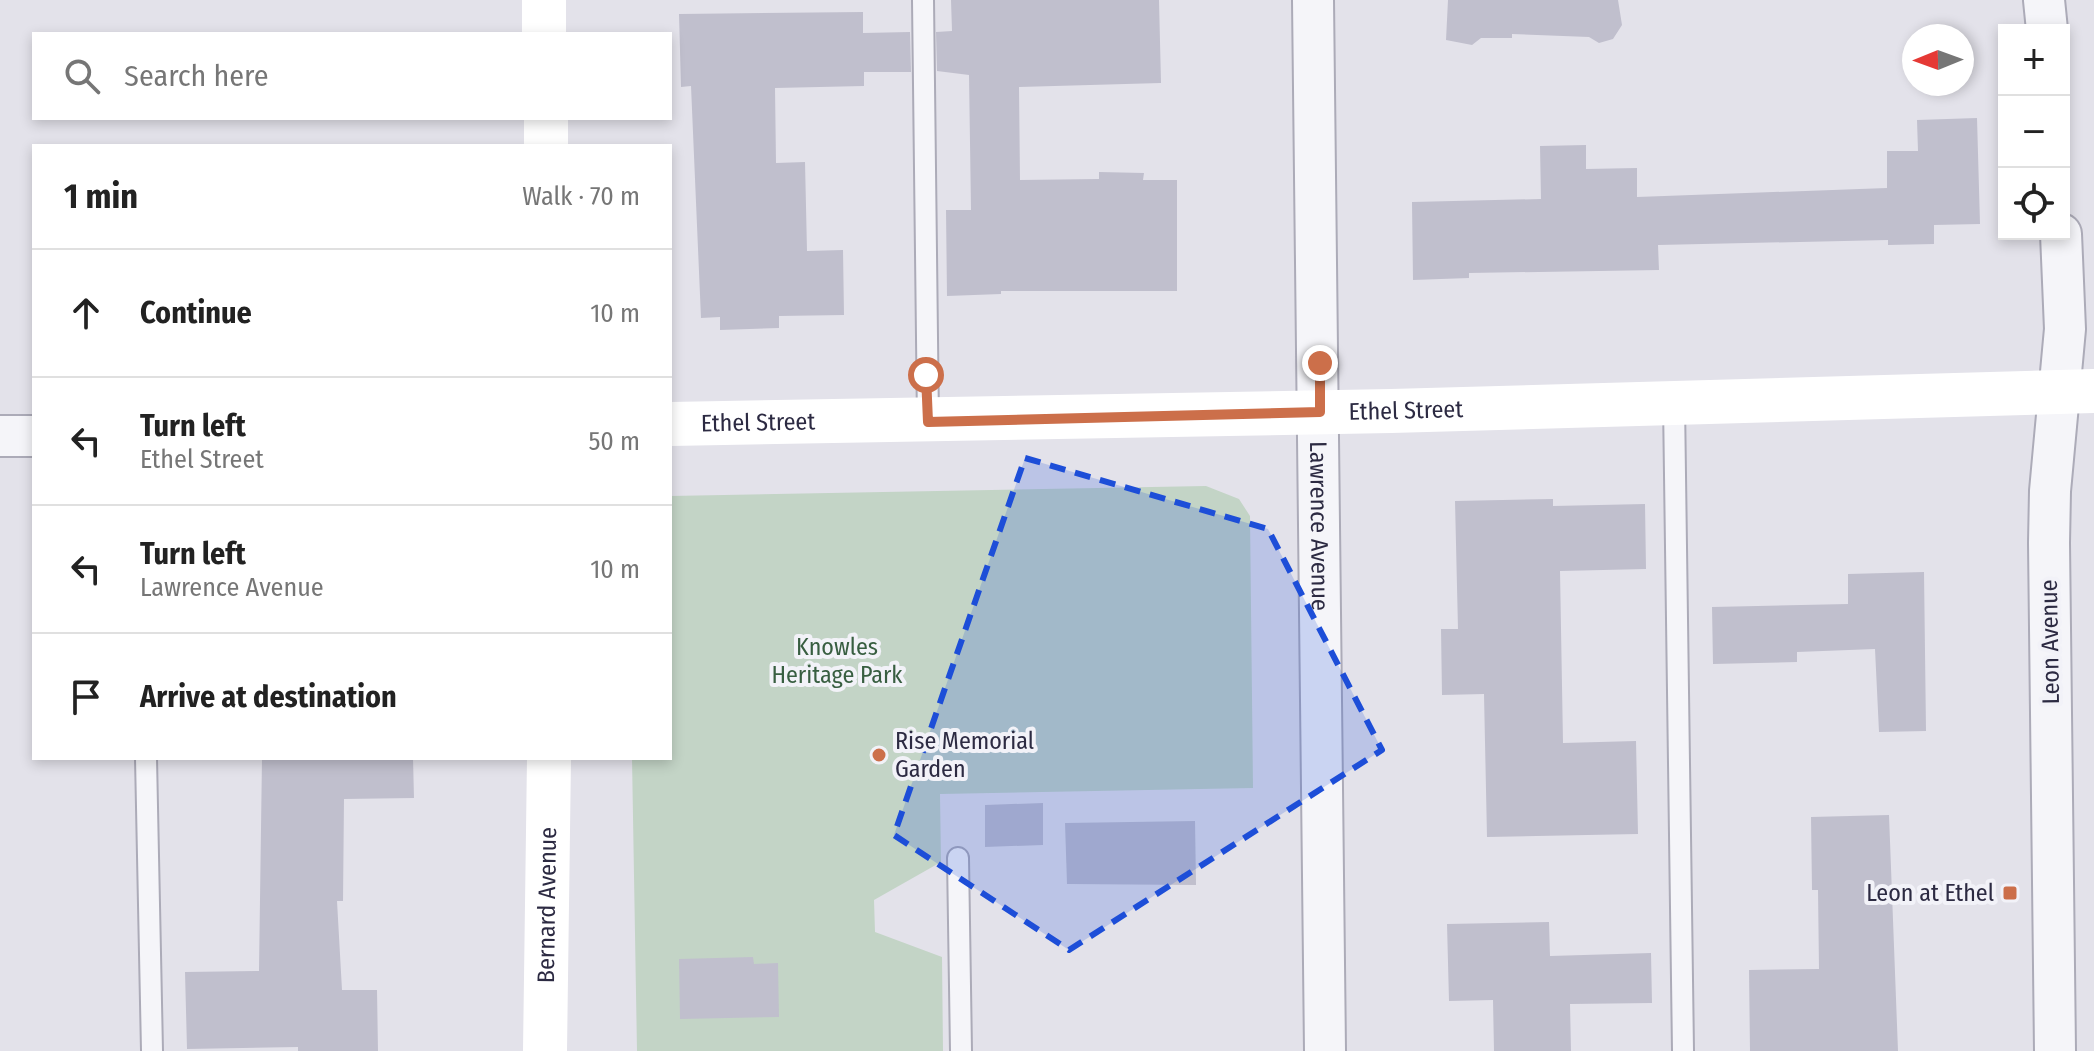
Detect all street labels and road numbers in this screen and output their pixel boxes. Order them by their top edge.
street label: Ethel Street [1348,395,1464,426]
street label: Ethel Street [701,407,816,437]
street label: Lawrence Avenue [1304,441,1334,611]
street label: Leon Avenue [2035,579,2065,705]
street label: Bernard Avenue [532,827,562,983]

